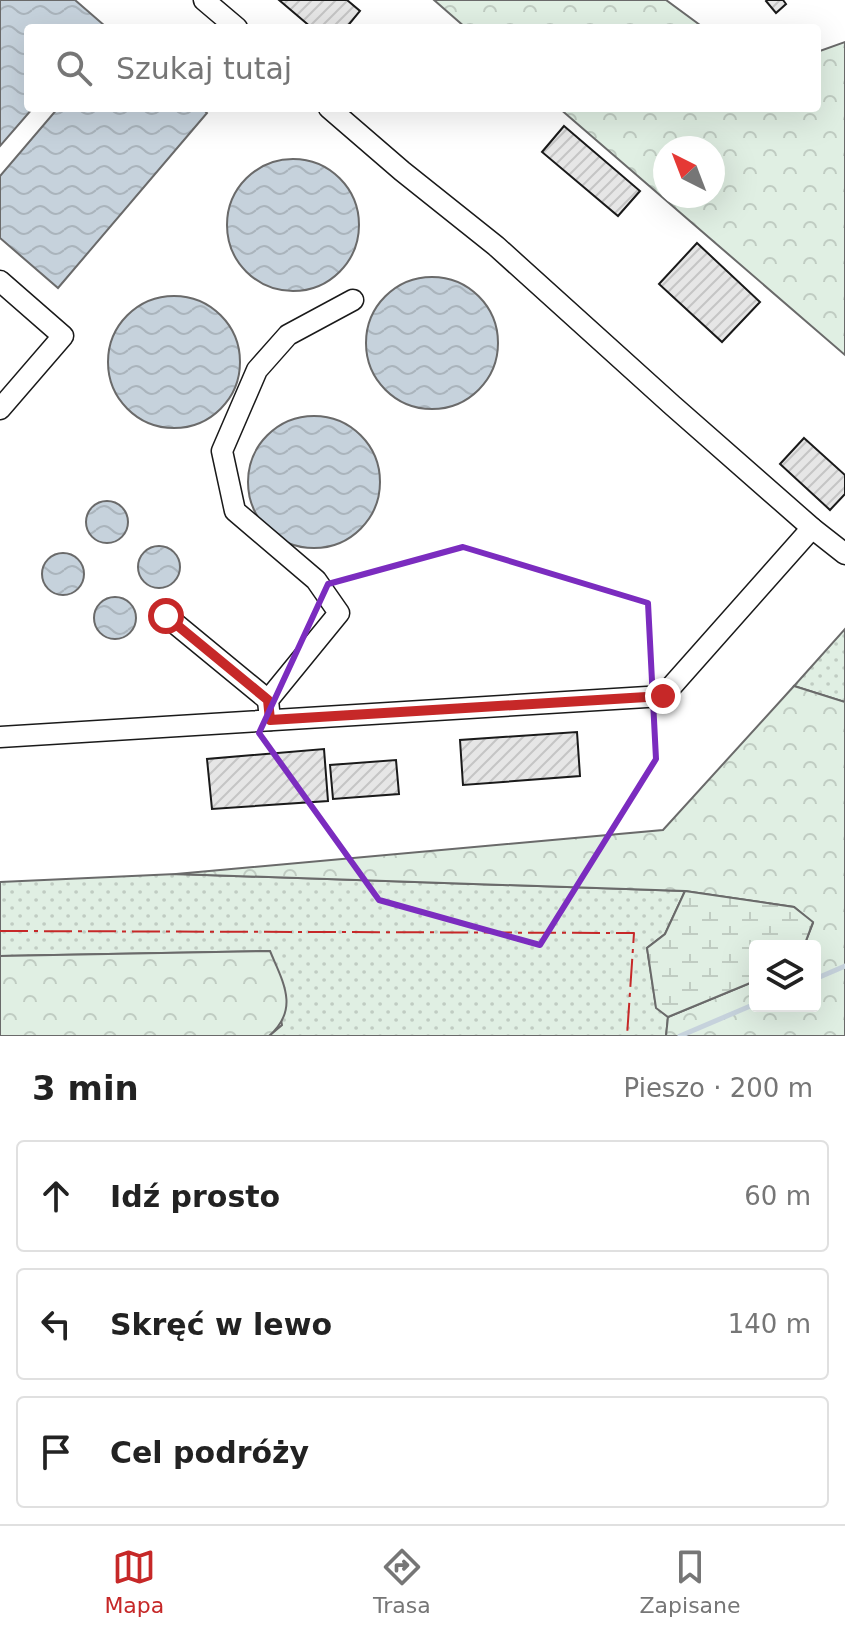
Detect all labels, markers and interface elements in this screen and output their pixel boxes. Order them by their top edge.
search box [24,24,821,112]
icon: search [52,46,96,90]
text: Szukaj tutaj [116,51,292,86]
north arrow [653,136,725,208]
route start [148,598,184,634]
route end [645,678,681,714]
map controls [749,940,821,1012]
button: layers [749,940,821,1012]
text: 3 min [32,1068,139,1108]
text: Pieszo · 200 m [624,1073,813,1103]
icon: ahead [34,1174,78,1218]
text: Idź prosto [110,1179,280,1214]
text: 60 m [744,1181,811,1211]
icon: left [34,1302,78,1346]
text: Skręć w lewo [110,1307,332,1342]
text: 140 m [728,1309,811,1339]
icon: arrive [34,1430,78,1474]
text: Cel podróży [110,1435,309,1470]
tab: Mapa [104,1545,164,1618]
tab: Trasa [373,1545,431,1618]
tab: Zapisane [640,1545,741,1618]

